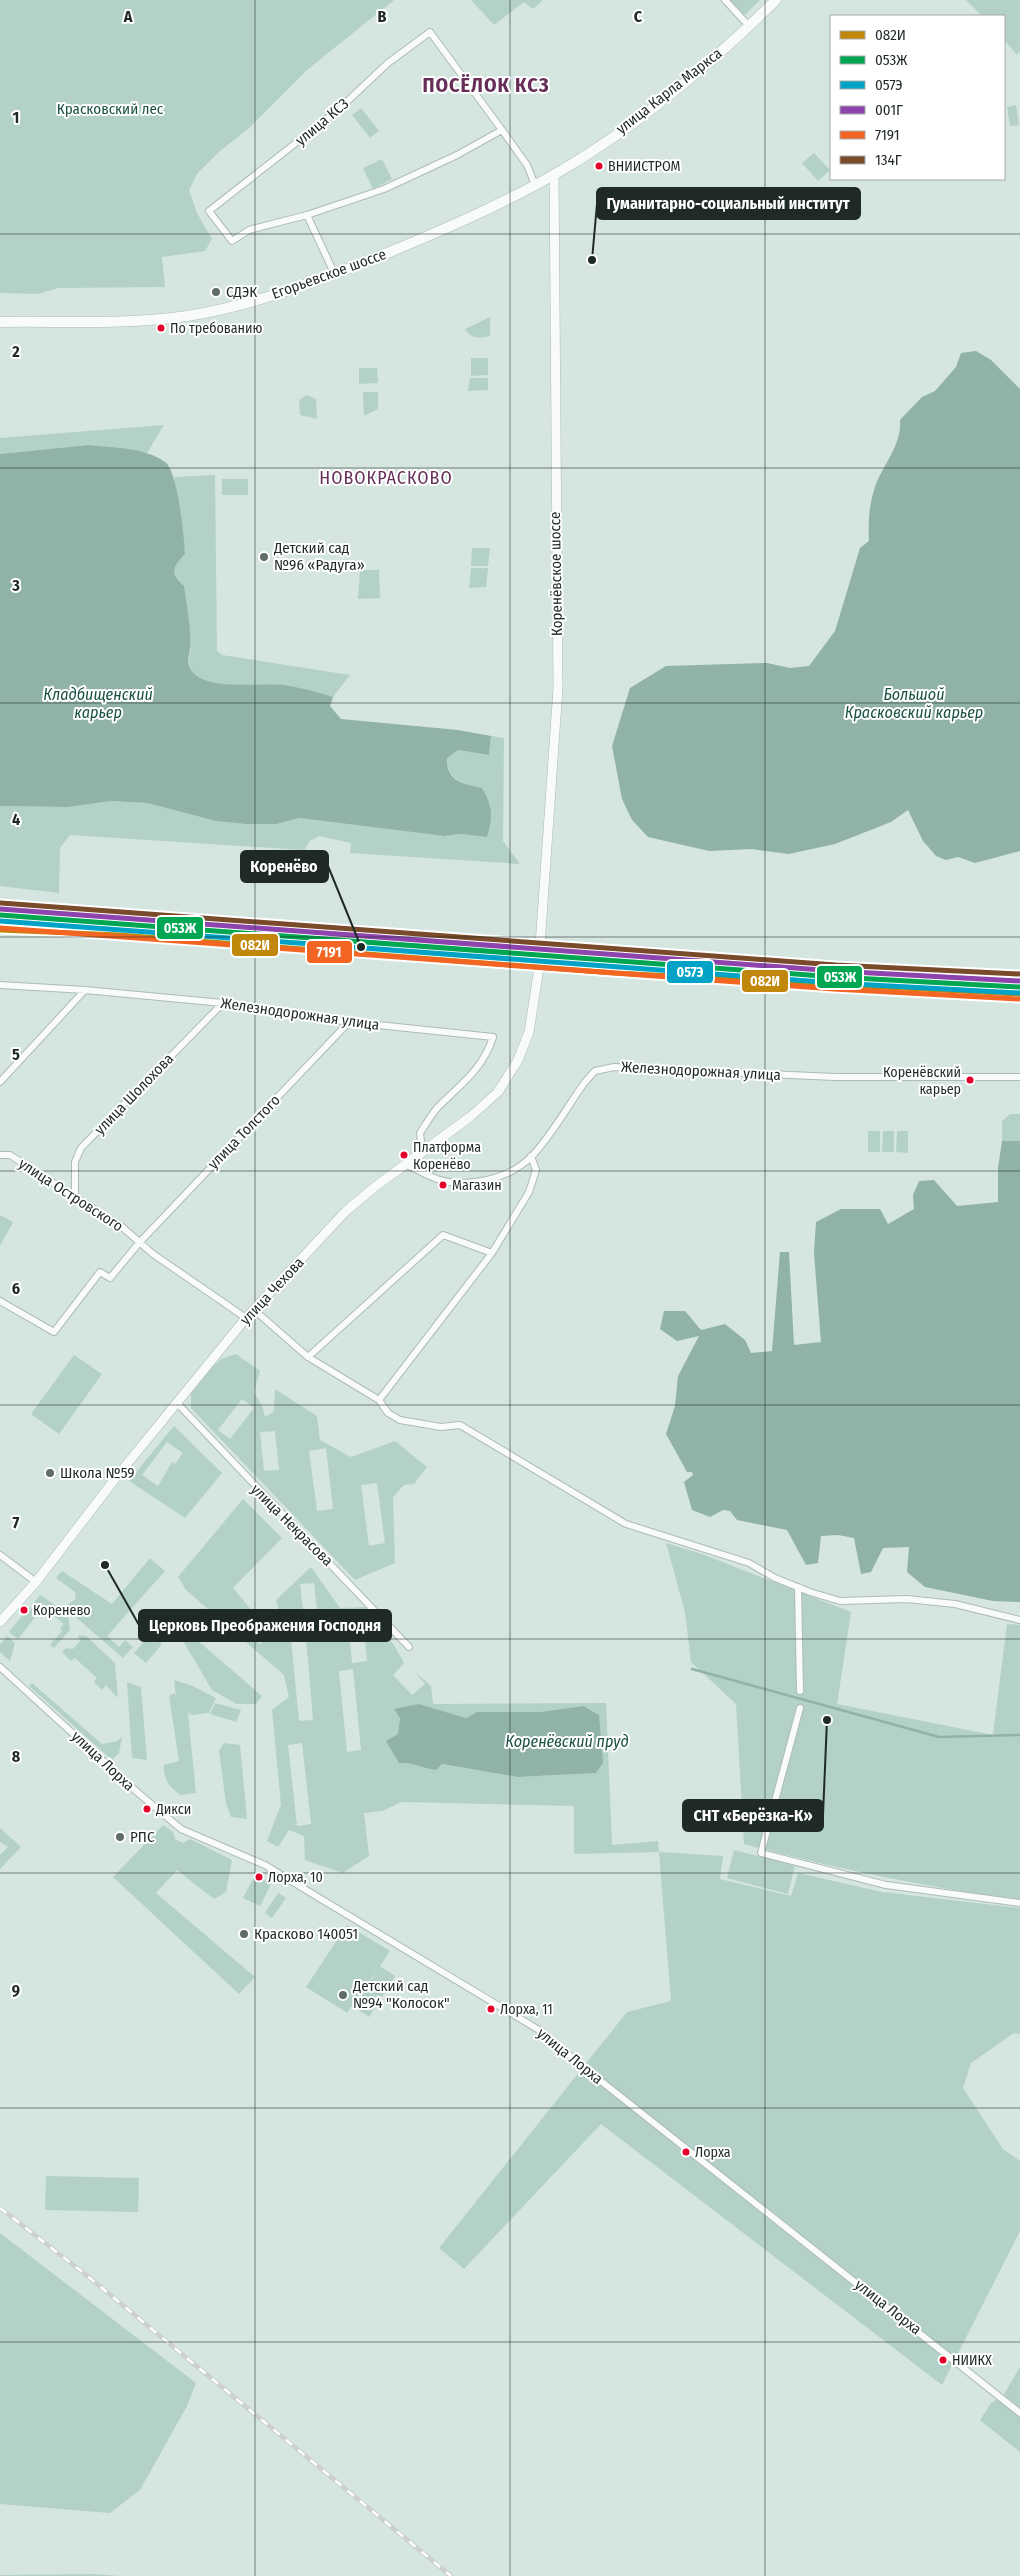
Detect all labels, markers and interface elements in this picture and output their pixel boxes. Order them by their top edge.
text: A [123,7,133,26]
text: B [378,7,387,26]
text: C [634,7,643,26]
legend [830,15,1005,180]
text: 082И [875,26,906,44]
street label: улица Карла Маркса [613,44,725,138]
text: 053Ж [875,51,908,69]
district label: ПОСЁЛОК КСЗ [423,73,550,97]
text: 057Э [875,76,902,94]
street label: улица КСЗ [292,95,352,149]
park label: Красковский лес [57,100,164,118]
text: 001Г [875,101,903,119]
text: 1 [13,108,19,127]
text: 7191 [875,126,900,144]
text: 134Г [875,151,902,169]
place label: ВНИИСТРОМ [608,158,681,175]
marker: ВНИИСТРОМ [594,161,604,171]
callout: Гуманитарно-социальный институт [597,188,860,219]
text: Гуманитарно-социальный институт [606,194,850,213]
street label: Егорьевское шоссе [269,245,389,303]
place label: СДЭК [226,283,257,301]
marker: СДЭК [210,286,222,298]
place label: По требованию [170,320,263,337]
marker: По требованию [156,323,166,333]
text: 2 [11,342,20,361]
district label: НОВОКРАСКОВО [319,467,453,489]
street label: Коренёвское шоссе [546,512,566,636]
place label: Детский сад №96 «Радуга» [273,539,365,574]
marker: Детский сад №96 «Радуга» [258,551,270,563]
text: 3 [11,576,20,595]
water label: Кладбищенский карьер [43,685,153,722]
water label: Большой Красковский карьер [845,685,983,722]
text: 4 [12,810,20,829]
callout: Коренёво [241,851,328,882]
text: Коренёво [250,857,318,876]
line badge: 053Ж [156,916,204,940]
text: 053Ж [164,920,197,937]
line badge: 082И [231,933,279,957]
text: 082И [240,937,270,954]
line badge: 7191 [306,940,353,964]
text: 7191 [317,944,341,961]
line badge: 057Э [666,960,714,984]
text: 057Э [677,964,704,981]
line badge: 053Ж [816,965,863,989]
line badge: 082И [741,969,789,993]
text: 053Ж [824,969,857,986]
text: 082И [750,973,780,990]
street label: Железнодорожная улица [220,994,380,1034]
text: 5 [12,1045,20,1064]
street label: улица Шолохова [91,1050,177,1138]
street label: Железнодорожная улица [621,1058,781,1084]
place label: Коренёвский карьер [883,1064,961,1098]
marker: Коренёвский карьер [965,1075,975,1085]
street label: улица Толстого [204,1091,284,1173]
place label: Платформа Коренёво [413,1139,481,1173]
marker: Платформа Коренёво [399,1150,409,1160]
street label: улица Островского [15,1155,127,1236]
place label: Магазин [452,1177,502,1194]
marker: Магазин [438,1180,448,1190]
street label: улица Чехова [236,1254,308,1328]
text: 6 [12,1279,20,1298]
place label: Школа №59 [60,1464,135,1482]
marker: Школа №59 [44,1467,56,1479]
street label: улица Некрасова [247,1480,337,1570]
text: 7 [13,1513,20,1532]
place label: Коренево [33,1602,91,1619]
marker: Коренево [19,1605,29,1615]
callout: Церковь Преображения Господня [139,1610,391,1641]
text: Церковь Преображения Господня [149,1616,381,1635]
street label: улица Лорха [68,1727,138,1795]
water label: Коренёвский пруд [505,1732,629,1751]
text: 8 [12,1747,21,1766]
callout: СНТ «Берёзка-К» [683,1800,823,1831]
place label: Дикси [155,1801,191,1818]
marker: Дикси [142,1804,152,1814]
text: СНТ «Берёзка-К» [693,1806,813,1825]
place label: РПС [130,1828,155,1846]
marker: РПС [114,1831,126,1843]
place label: Лорха, 10 [268,1869,323,1886]
marker: Лорха, 10 [254,1872,264,1882]
place label: Красково 140051 [254,1925,358,1943]
marker: Красково 140051 [238,1928,250,1940]
place label: Детский сад №94 "Колосок" [352,1977,450,2012]
text: 9 [12,1981,20,2000]
marker: Детский сад №94 "Колосок" [337,1989,349,2001]
place label: Лорха, 11 [500,2001,553,2018]
marker: Лорха, 11 [486,2004,496,2014]
street label: улица Лорха [533,2024,607,2088]
place label: Лорха [695,2144,731,2161]
marker: Лорха [681,2147,691,2157]
street label: улица Лорха [851,2275,925,2339]
place label: НИИКХ [952,2352,992,2369]
marker: НИИКХ [938,2355,948,2365]

